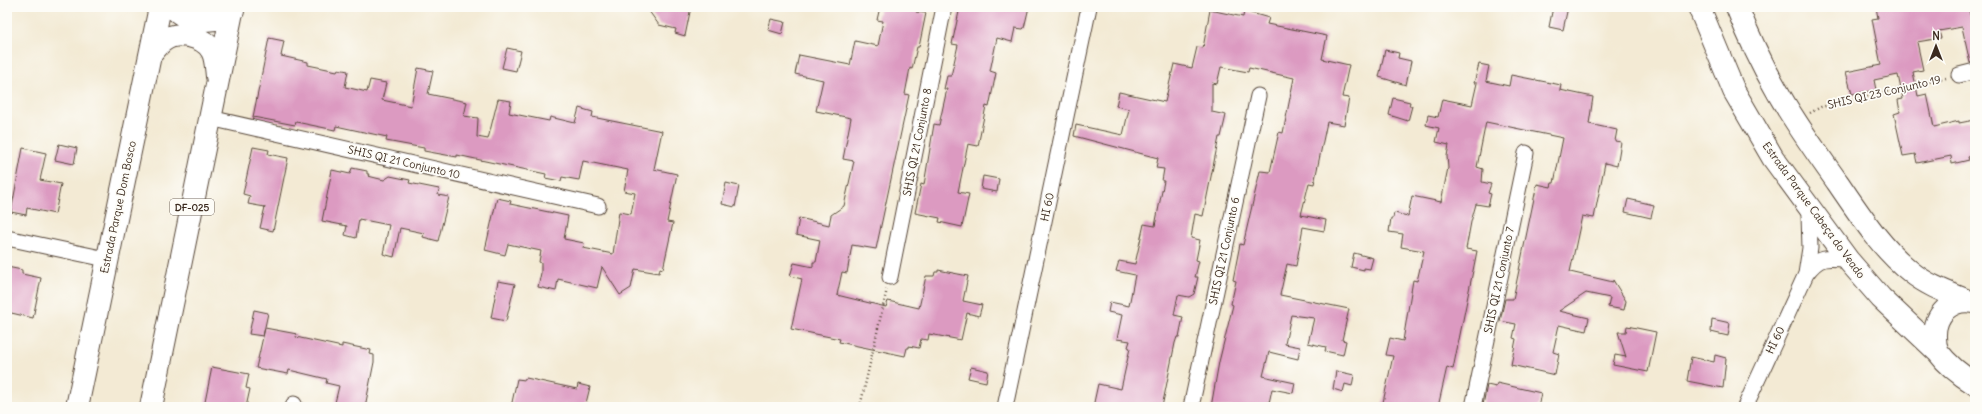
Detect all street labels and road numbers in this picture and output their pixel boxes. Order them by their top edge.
street label: SHIS QI 23 Conjunto 19 [1826,72,1942,112]
street label: SHIS QI 21 Conjunto 8 [900,87,934,197]
street label: Estrada Parque Dom Bosco [97,139,139,275]
street label: Estrada Parque Cabeça do Veado [1760,139,1868,281]
street label: SHIS QI 21 Conjunto 10 [346,142,462,182]
street label: HI 60 [1037,191,1057,223]
street label: SHIS QI 21 Conjunto 6 [1206,196,1242,306]
road number: DF-025 [170,199,214,215]
street label: SHIS QI 21 Conjunto 7 [1481,225,1517,335]
street label: HI 60 [1763,324,1787,356]

